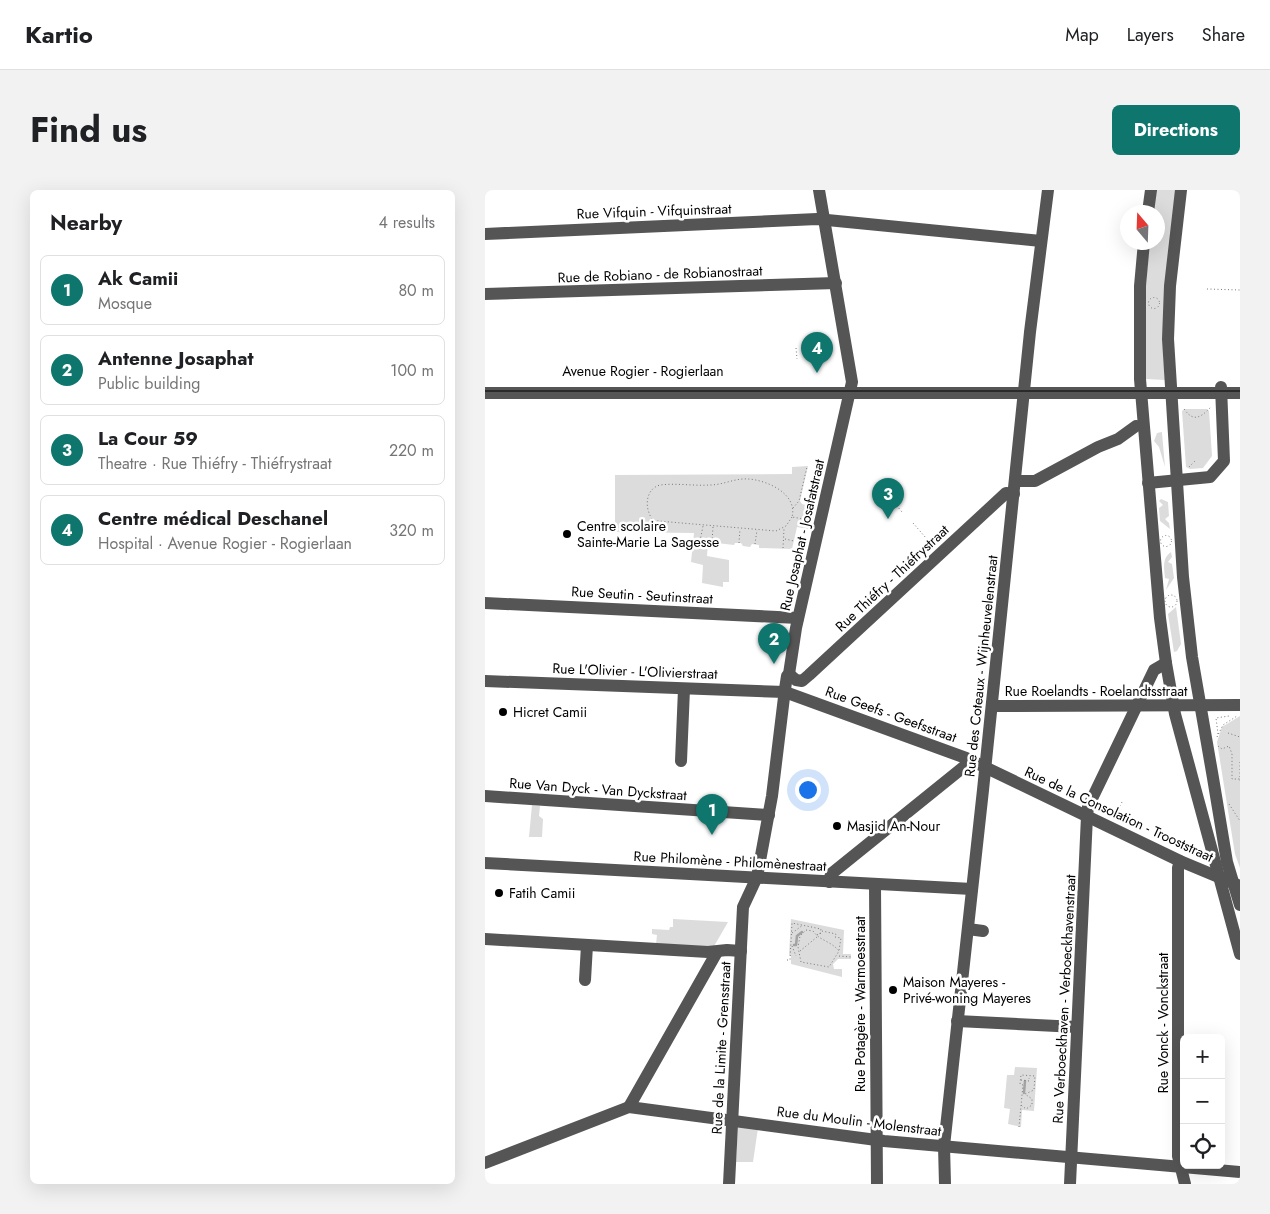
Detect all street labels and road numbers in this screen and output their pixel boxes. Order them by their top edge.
street label: Rue Vifquin - Vifquinstraat [576,198,732,224]
street label: Rue de Robiano - de Robianostraat [557,260,763,288]
street label: Avenue Rogier - Rogierlaan [562,361,724,381]
street label: Rue Josaphat - Josafatstraat [775,457,829,613]
street label: Rue Thiéfry - Thiéfrystraat [831,520,954,636]
street label: Rue des Coteaux - Wijnheuvelenstraat [959,554,1003,778]
street label: Rue Seutin - Seutinstraat [571,581,714,609]
street label: Rue L'Olivier - L'Olivierstraat [552,658,719,684]
street label: Rue Geefs - Geefsstraat [823,681,960,747]
street label: Rue Roelandts - Roelandtsstraat [1005,681,1188,701]
street label: Rue de la Consolation - Trooststraat [1021,761,1217,867]
street label: Rue Van Dyck - Van Dyckstraat [509,773,688,805]
street label: Rue Philomène - Philomènestraat [633,846,828,876]
street label: Rue Verboeckhaven - Verboeckhavenstraat [1047,873,1081,1124]
street label: Rue Potagère - Warmoesstraat [850,915,870,1092]
street label: Rue Vonck - Vonckstraat [1153,952,1173,1093]
street label: Rue de la Limite - Grensstraat [706,961,736,1135]
street label: Rue du Moulin - Molenstraat [776,1101,943,1141]

